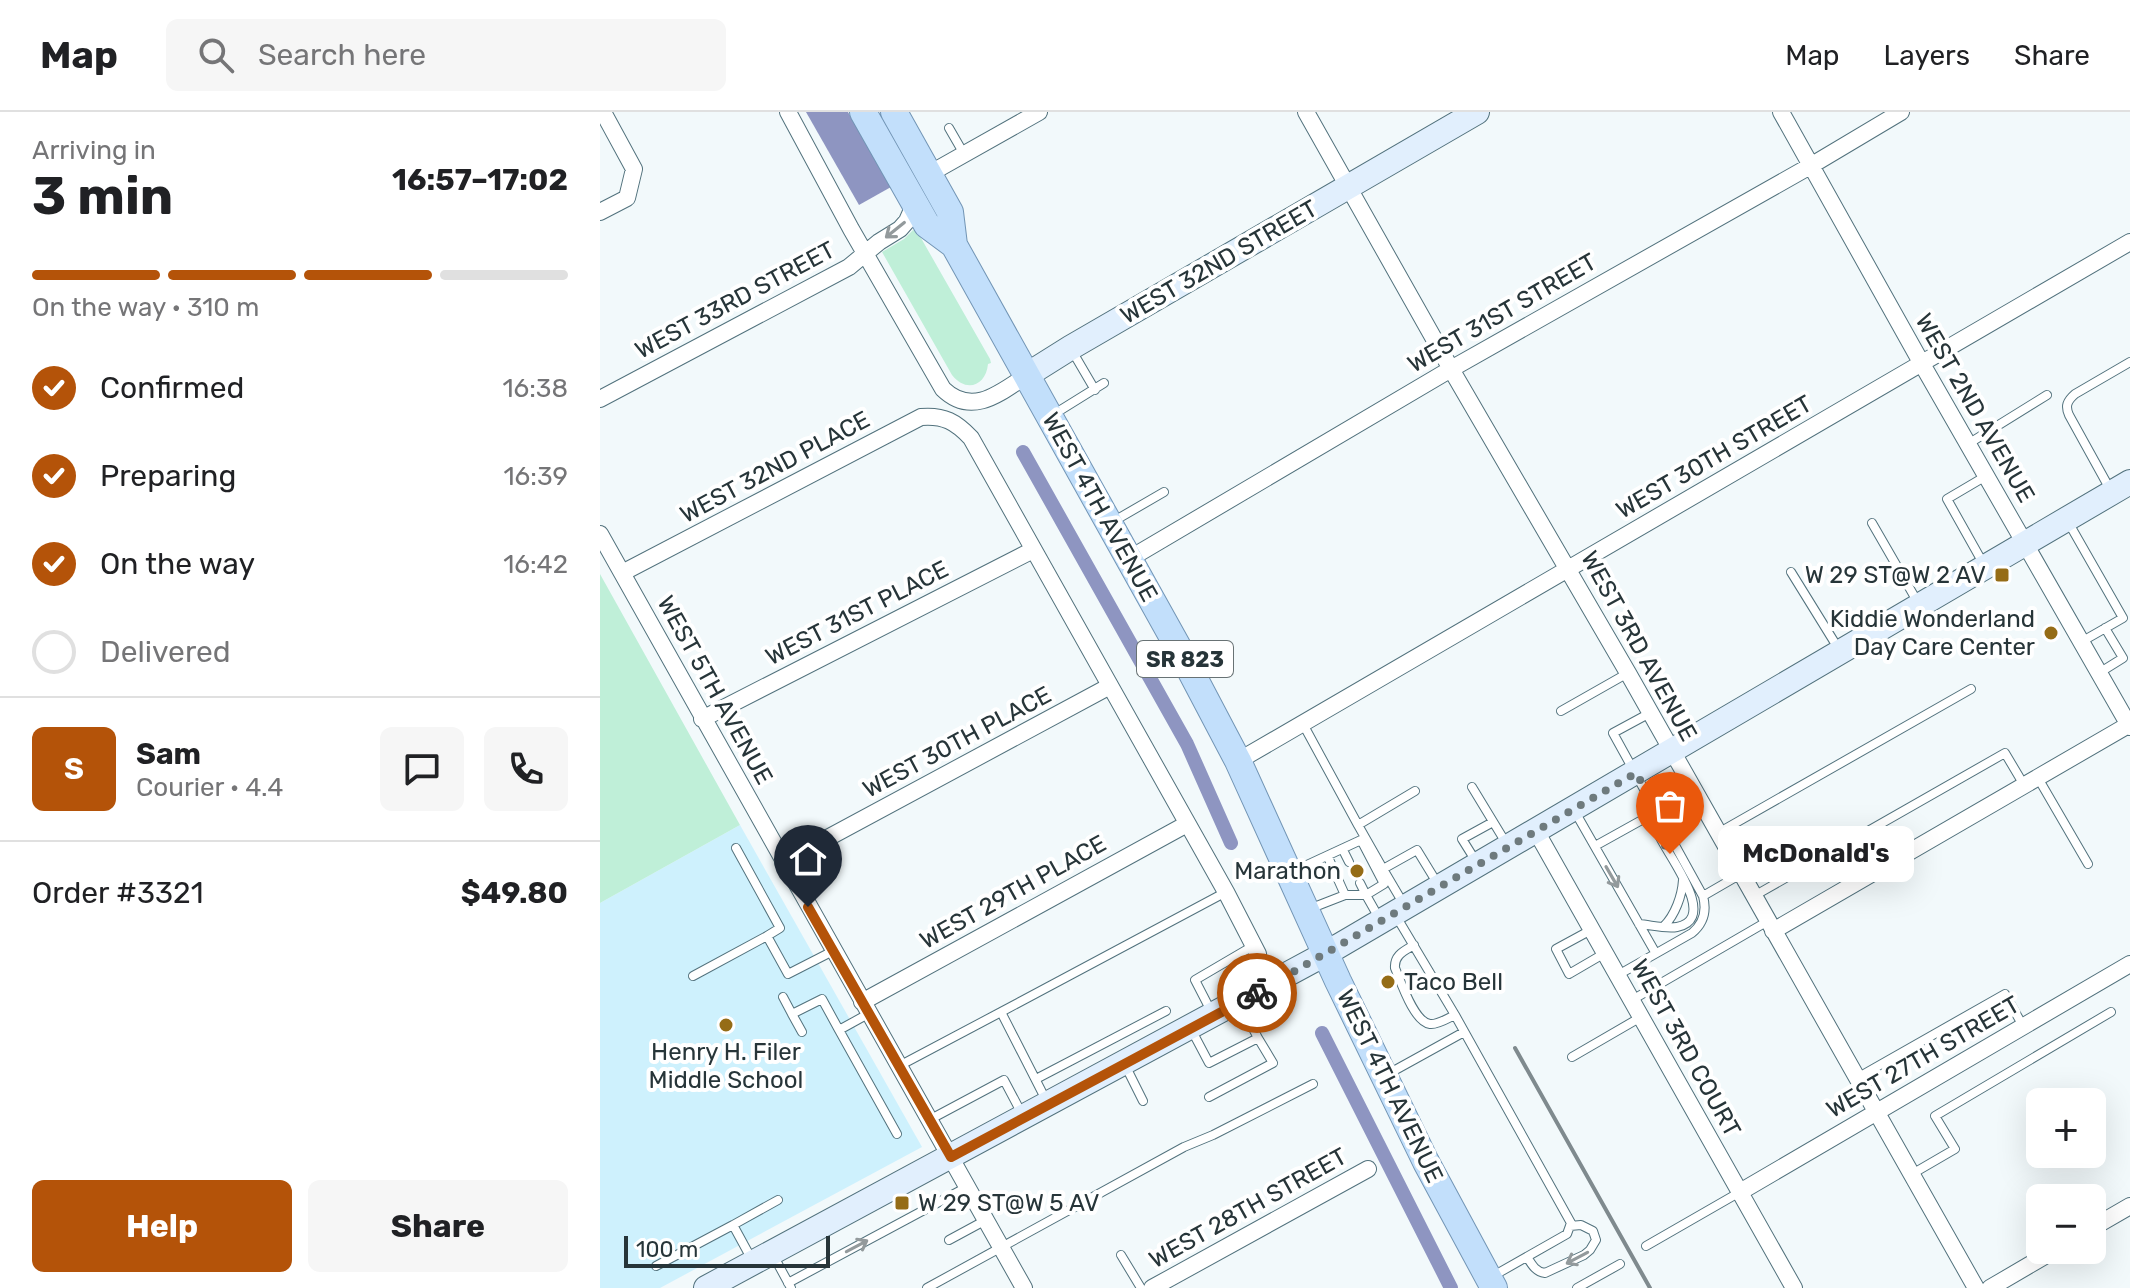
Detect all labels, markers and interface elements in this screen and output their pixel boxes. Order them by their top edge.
search box [166,19,726,91]
text: Map [40,32,118,78]
icon: search [194,33,238,77]
text: Search here [258,37,426,73]
text: Map [1785,39,1840,72]
text: Layers [1884,39,1970,72]
text: Share [2014,39,2090,72]
text: Arriving in [32,135,156,166]
text: 16:57–17:02 [392,162,568,198]
text: 3 min [32,165,173,227]
street label: WEST 32ND STREET [1116,194,1322,330]
one-way arrow [885,221,906,239]
street label: WEST 33RD STREET [630,235,840,364]
street label: WEST 31ST STREET [1403,248,1601,378]
text: On the way · 310 m [32,292,259,323]
street label: WEST 2ND AVENUE [1910,309,2040,507]
icon: check [32,366,76,410]
text: Confirmed [100,370,244,406]
text: 16:38 [502,373,568,404]
street label: WEST 30TH STREET [1611,389,1817,524]
street label: WEST 32ND PLACE [675,405,875,529]
street label: WEST 4TH AVENUE [1036,408,1164,606]
icon: check [32,454,76,498]
text: Preparing [100,458,236,494]
text: 16:39 [503,461,568,492]
icon: check [32,542,76,586]
text: On the way [100,546,255,582]
street label: WEST 3RD AVENUE [1575,546,1703,746]
text: 16:42 [503,549,568,580]
street label: WEST 31ST PLACE [761,555,953,671]
place label: W 29 ST@W 2 AV [1805,561,1986,589]
marker: W 29 ST@W 2 AV [1993,566,2011,584]
street label: WEST 5TH AVENUE [652,591,778,789]
place label: Kiddie Wonderland Day Care Center [1830,605,2035,661]
marker: Kiddie Wonderland Day Care Center [2042,624,2060,642]
text: Delivered [100,634,231,670]
road number: SR 823 [1137,641,1233,677]
street label: WEST 30TH PLACE [858,681,1056,803]
button: chat [380,727,464,811]
button: phone [484,727,568,811]
text: Sam [136,736,201,772]
text: S [64,751,84,787]
text: Courier · 4.4 [136,772,283,803]
pin [1636,772,1704,854]
icon: bag [1648,784,1692,828]
pin [774,825,842,907]
callout: McDonald's [1718,826,1914,882]
street label: WEST 29TH PLACE [915,829,1111,955]
icon: home [786,837,830,881]
text: McDonald's [1742,838,1890,869]
place label: Marathon [1234,857,1341,885]
marker: Marathon [1348,862,1366,880]
one-way arrow [1604,865,1620,888]
text: Order #3321 [32,875,204,911]
text: $49.80 [461,875,568,911]
courier [1217,953,1297,1033]
street label: WEST 3RD COURT [1626,954,1746,1142]
place label: Taco Bell [1404,968,1503,996]
icon: bike [1235,971,1279,1015]
marker: Taco Bell [1379,973,1397,991]
street label: WEST 4TH AVENUE [1331,985,1449,1187]
street label: WEST 27TH STREET [1821,990,2025,1124]
marker: Henry H. Filer Middle School [717,1016,735,1034]
place label: Henry H. Filer Middle School [649,1038,803,1094]
map controls [2026,1088,2106,1264]
button: + [2026,1088,2106,1168]
street label: WEST 28TH STREET [1144,1142,1352,1274]
button: Help [32,1180,292,1272]
button: Share [308,1180,568,1272]
button: − [2026,1184,2106,1264]
place label: W 29 ST@W 5 AV [918,1189,1100,1217]
marker: W 29 ST@W 5 AV [893,1194,911,1212]
scale bar [624,1232,830,1268]
text: 100 m [636,1236,698,1263]
one-way arrow [845,1238,868,1254]
one-way arrow [1566,1250,1590,1266]

